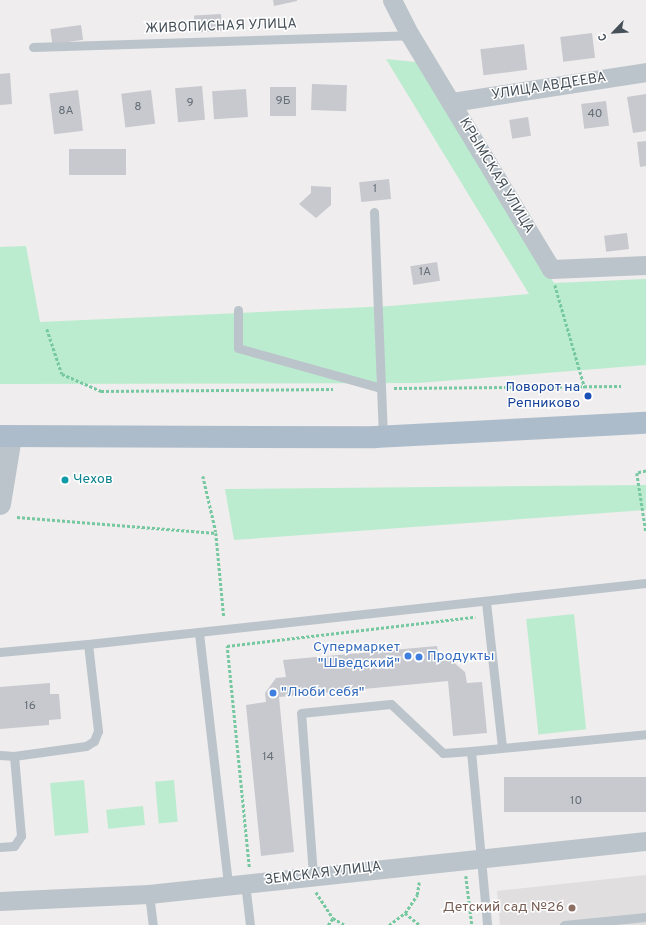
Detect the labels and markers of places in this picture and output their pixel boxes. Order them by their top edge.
place label: Поворот на Репниково [505,380,580,412]
marker: Поворот на Репниково [583,391,593,401]
place label: Чехов [73,472,113,488]
marker: Чехов [60,475,70,485]
place label: Супермаркет "Шведский" [313,640,400,672]
place label: Продукты [427,649,494,665]
marker: Супермаркет "Шведский" [403,651,413,661]
marker: Продукты [414,652,424,662]
place label: "Люби себя" [281,685,365,701]
marker: "Люби себя" [268,688,278,698]
place label: Детский сад №26 [443,900,564,916]
marker: Детский сад №26 [567,903,577,913]

